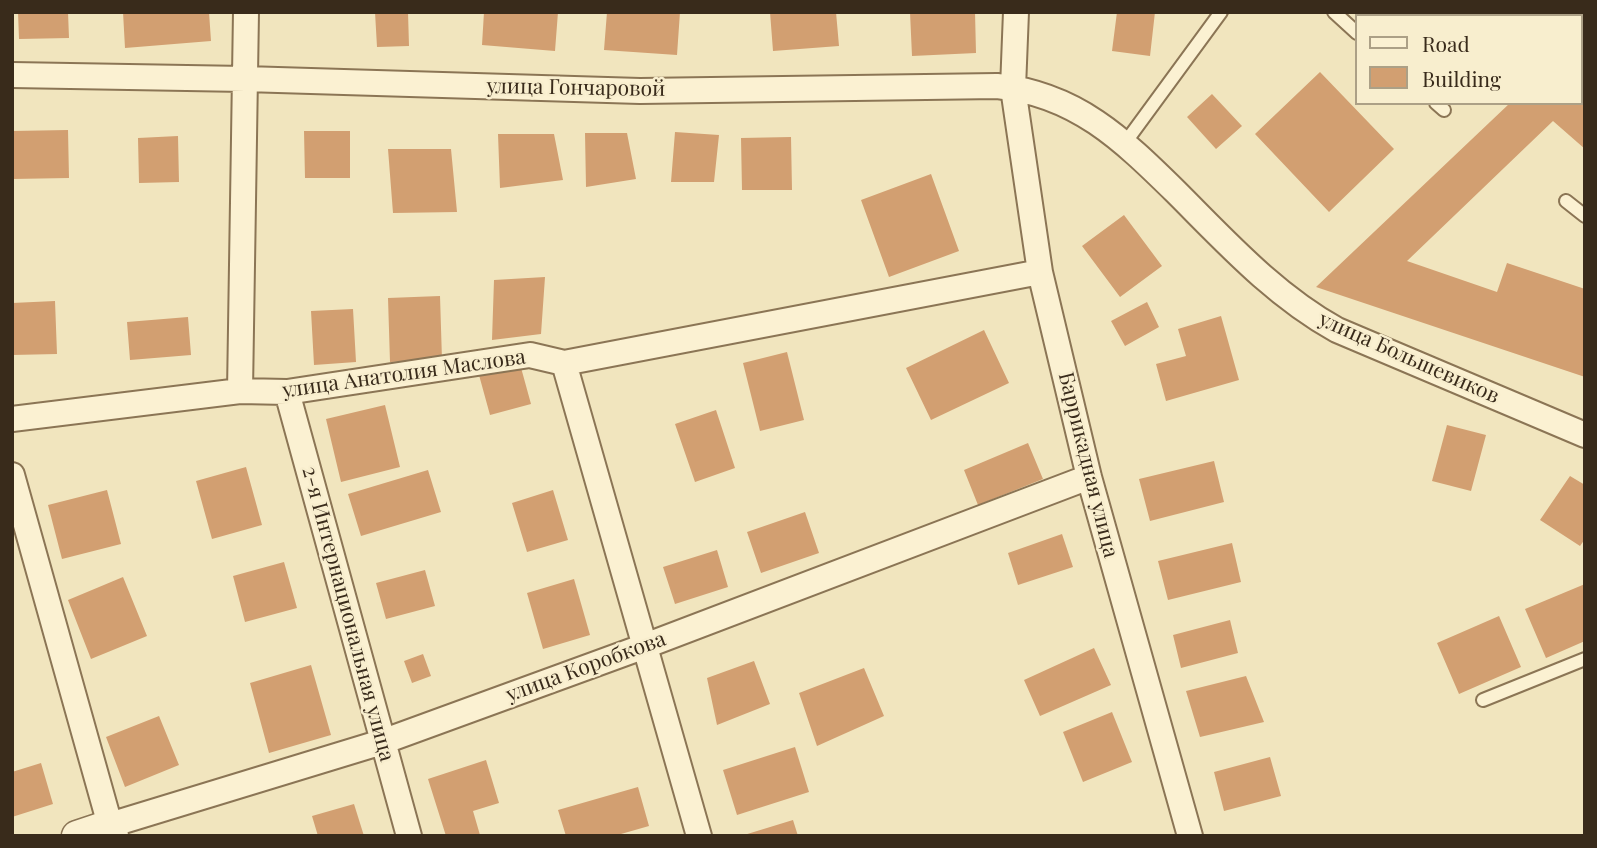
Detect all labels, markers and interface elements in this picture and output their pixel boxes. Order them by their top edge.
legend [1356,14,1583,105]
text: Road [1422,29,1470,57]
text: Building [1422,64,1501,92]
street label: улица Гончаровой [487,74,665,102]
street label: улица Большевиков [1315,307,1503,409]
street label: улица Анатолия Маслова [281,344,527,404]
street label: Баррикадная улица [1053,370,1123,560]
street label: 2-я Интернациональная улица [296,464,400,764]
street label: улица Коробкова [503,626,669,708]

